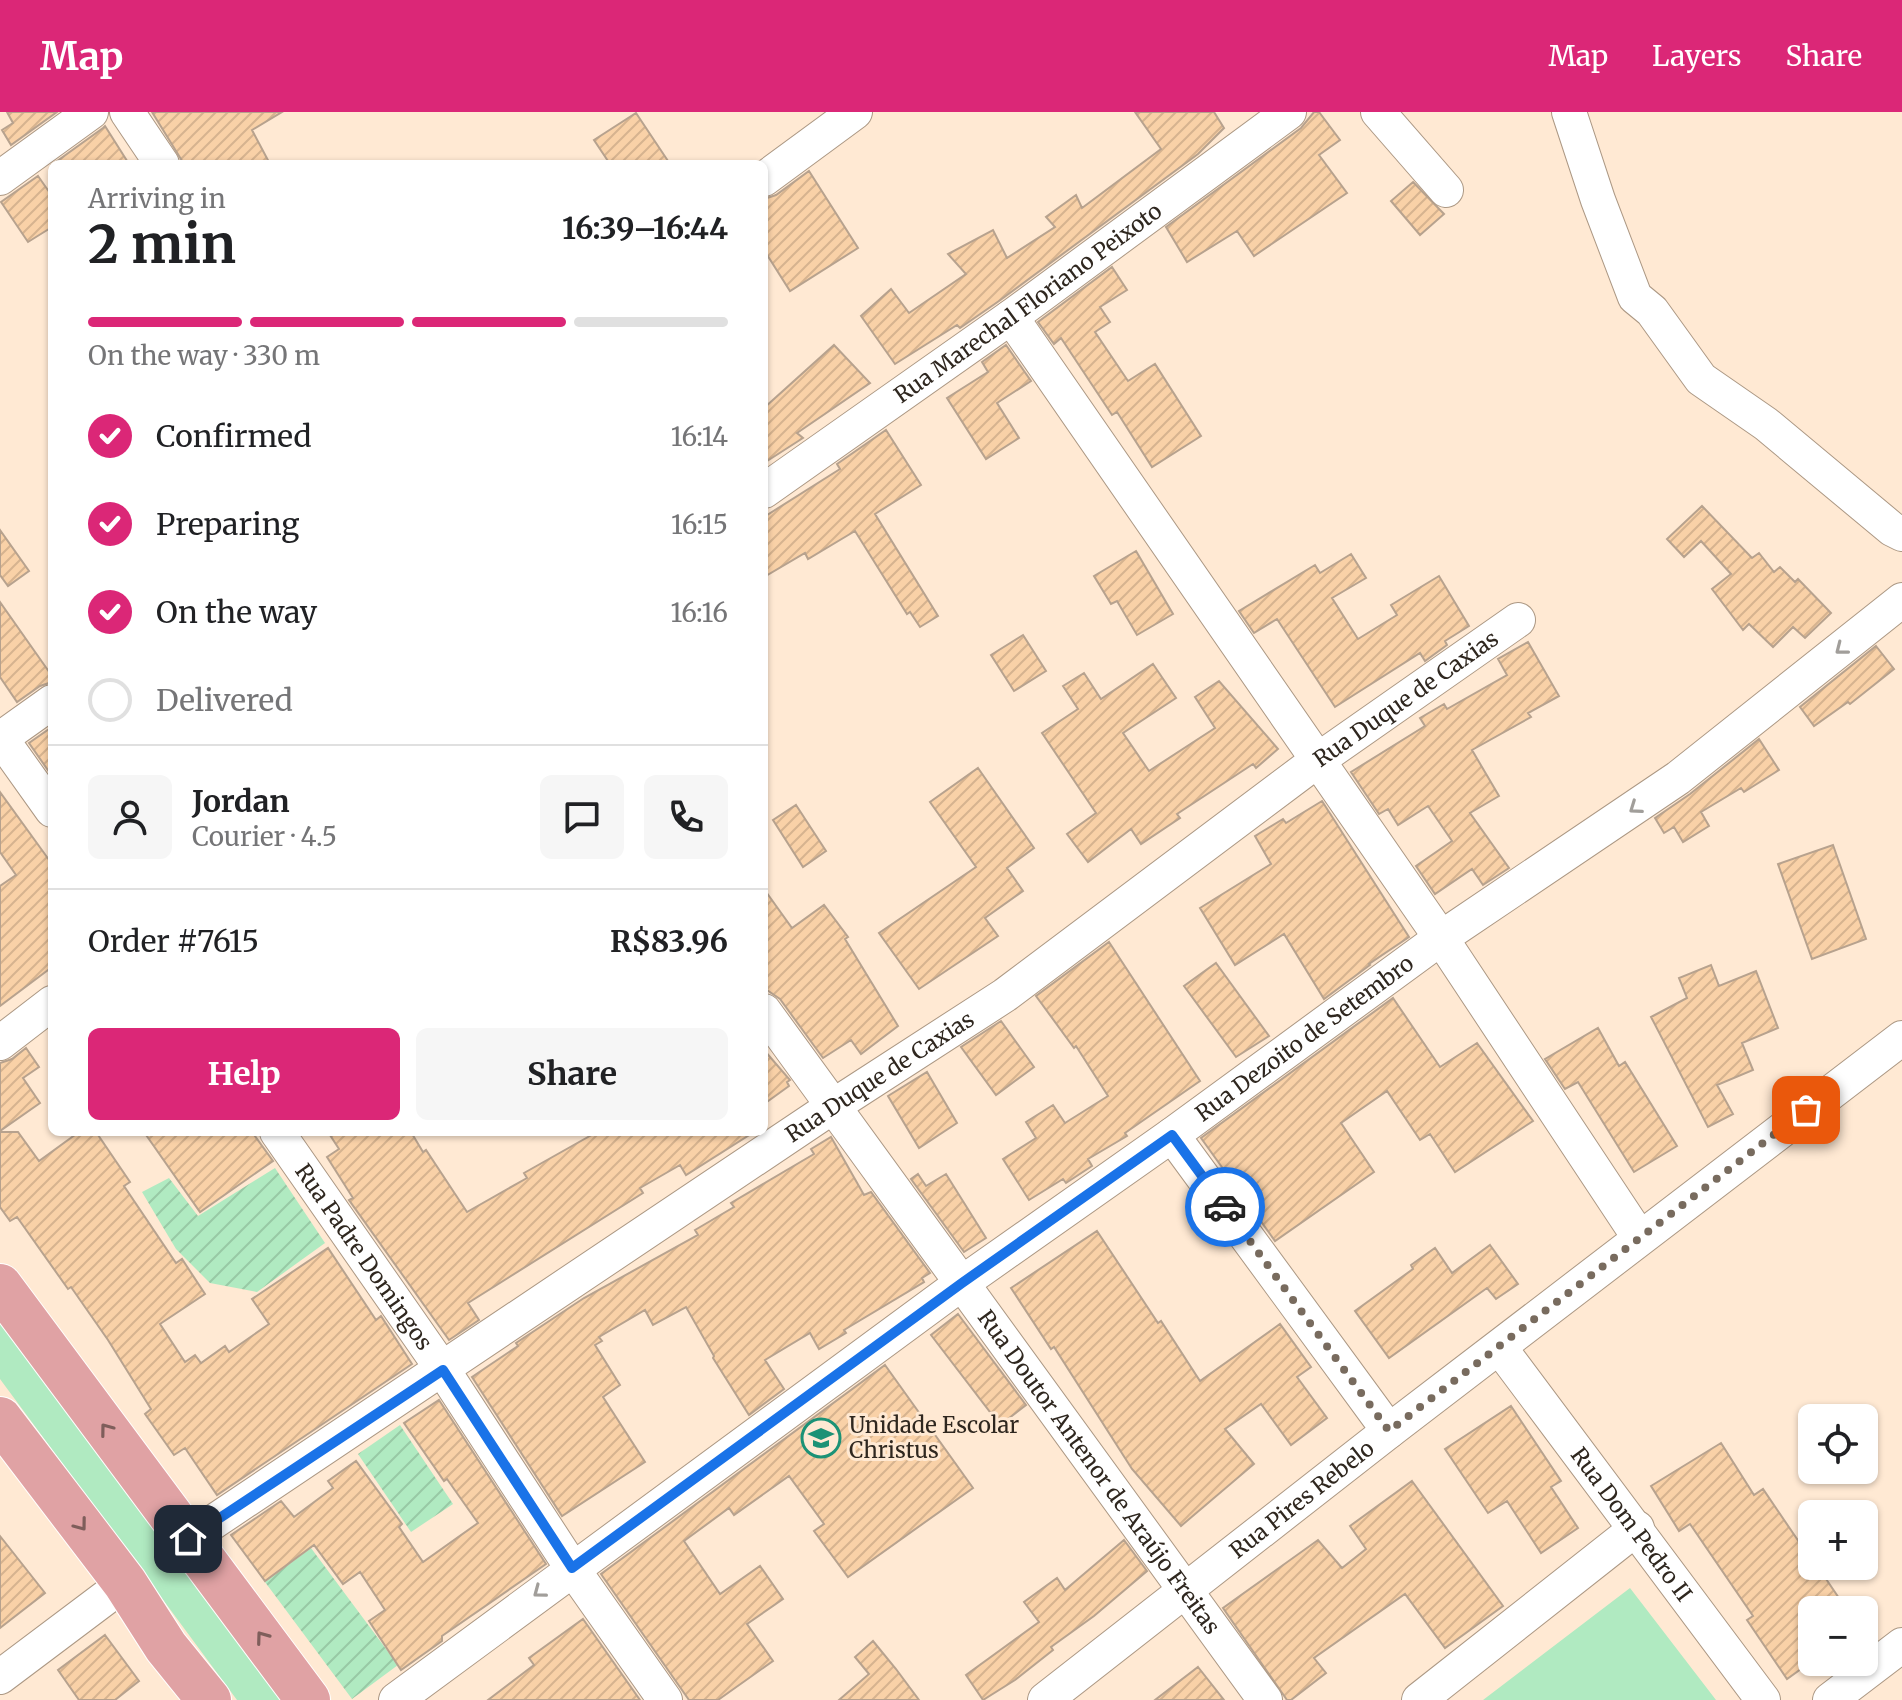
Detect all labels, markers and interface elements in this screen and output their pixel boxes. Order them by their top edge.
text: Map [40,33,124,80]
text: Map [1548,38,1608,74]
text: Layers [1652,38,1741,74]
text: Share [1785,38,1862,74]
text: Arriving in [88,182,226,215]
street label: Rua Marechal Floriano Peixoto [889,197,1167,409]
text: 16:39–16:44 [562,209,728,247]
text: 2 min [88,212,236,277]
text: On the way · 330 m [88,339,320,372]
icon: check [88,414,132,458]
text: Confirmed [156,417,311,455]
text: 16:14 [671,420,728,453]
icon: check [88,502,132,546]
text: Preparing [156,505,299,543]
text: 16:15 [671,508,728,541]
icon: check [88,590,132,634]
text: On the way [156,593,317,631]
text: 16:16 [671,596,728,629]
street label: Rua Duque de Caxias [1308,624,1504,773]
one-way arrow [1835,639,1850,653]
text: Delivered [156,681,293,719]
button: person [88,775,172,859]
button: chat [540,775,624,859]
button: phone [644,775,728,859]
text: Jordan [192,782,290,820]
one-way arrow [1630,798,1644,813]
text: Courier · 4.5 [192,820,337,853]
text: Order #7615 [88,922,259,960]
text: R$83.96 [610,922,728,960]
street label: Rua Dezoito de Setembro [1190,949,1419,1127]
street label: Rua Duque de Caxias [780,1005,979,1148]
button: Help [88,1028,400,1120]
button: Share [416,1028,728,1120]
pin [1772,1076,1840,1144]
icon: bag [1784,1088,1828,1132]
street label: Rua Padre Domingos [289,1158,439,1355]
courier [1185,1167,1265,1247]
icon: car [1203,1185,1247,1229]
street label: Rua Doutor Antenor de Araújo Freitas [972,1304,1226,1640]
map controls [1798,1404,1878,1676]
button: locate [1798,1404,1878,1484]
place label: Unidade Escolar Christus [849,1411,1019,1464]
school or university icon: Unidade Escolar Christus [800,1417,842,1459]
one-way arrow [102,1423,116,1438]
street label: Rua Pires Rebelo [1224,1434,1380,1564]
street label: Rua Dom Pedro II [1565,1442,1698,1607]
button: + [1798,1500,1878,1580]
pin [154,1505,222,1573]
one-way arrow [71,1516,86,1531]
icon: home [166,1517,210,1561]
one-way arrow [534,1583,548,1597]
button: − [1798,1596,1878,1676]
one-way arrow [257,1631,272,1646]

